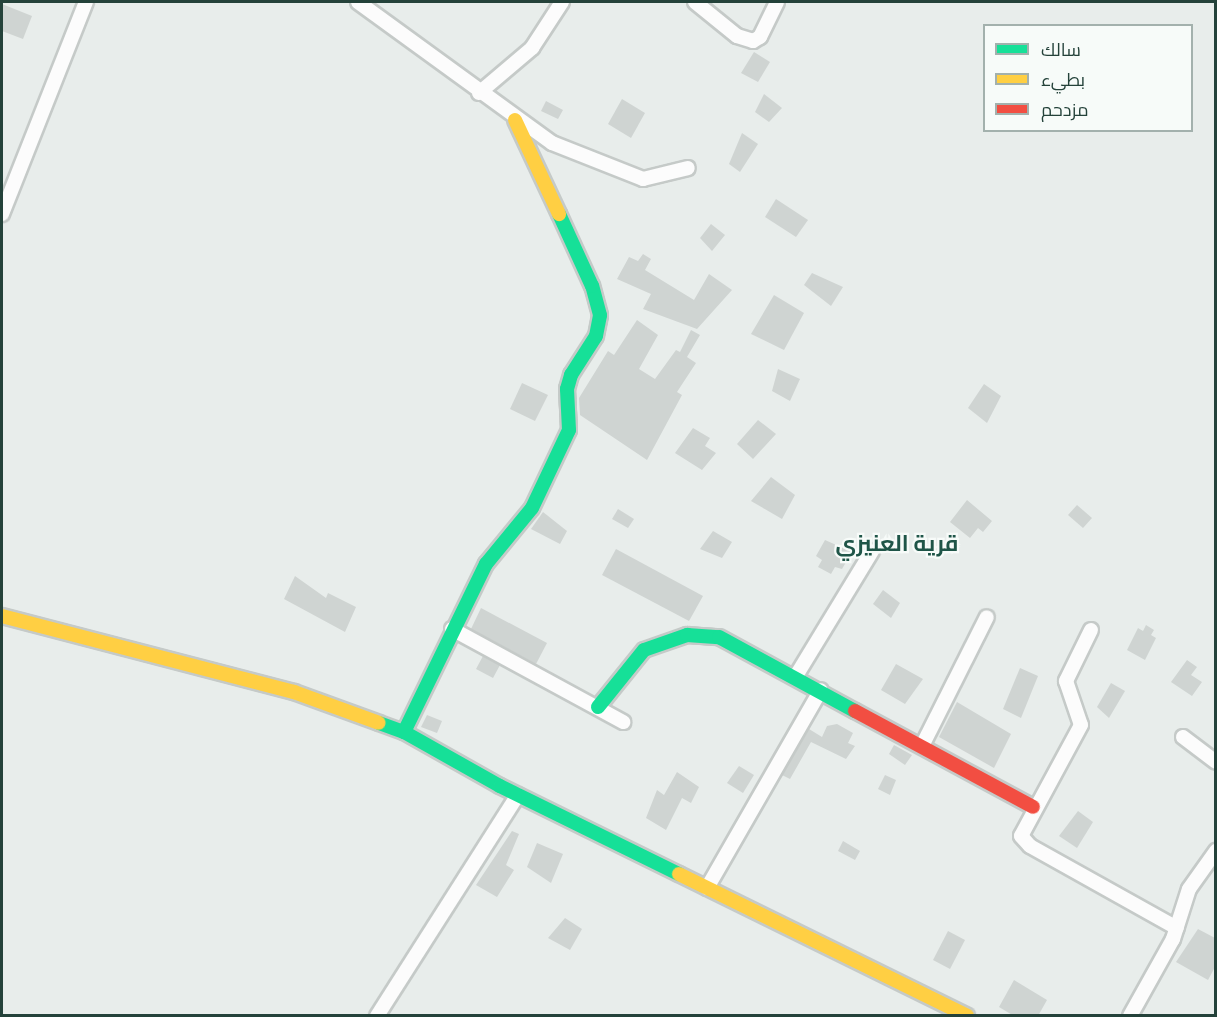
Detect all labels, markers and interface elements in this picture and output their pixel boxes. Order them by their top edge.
legend [983,24,1193,132]
text: سالك [1041,37,1081,62]
text: بطيء [1041,67,1085,92]
text: مزدحم [1041,97,1089,122]
district label: قرية العنيزي [836,531,958,557]

